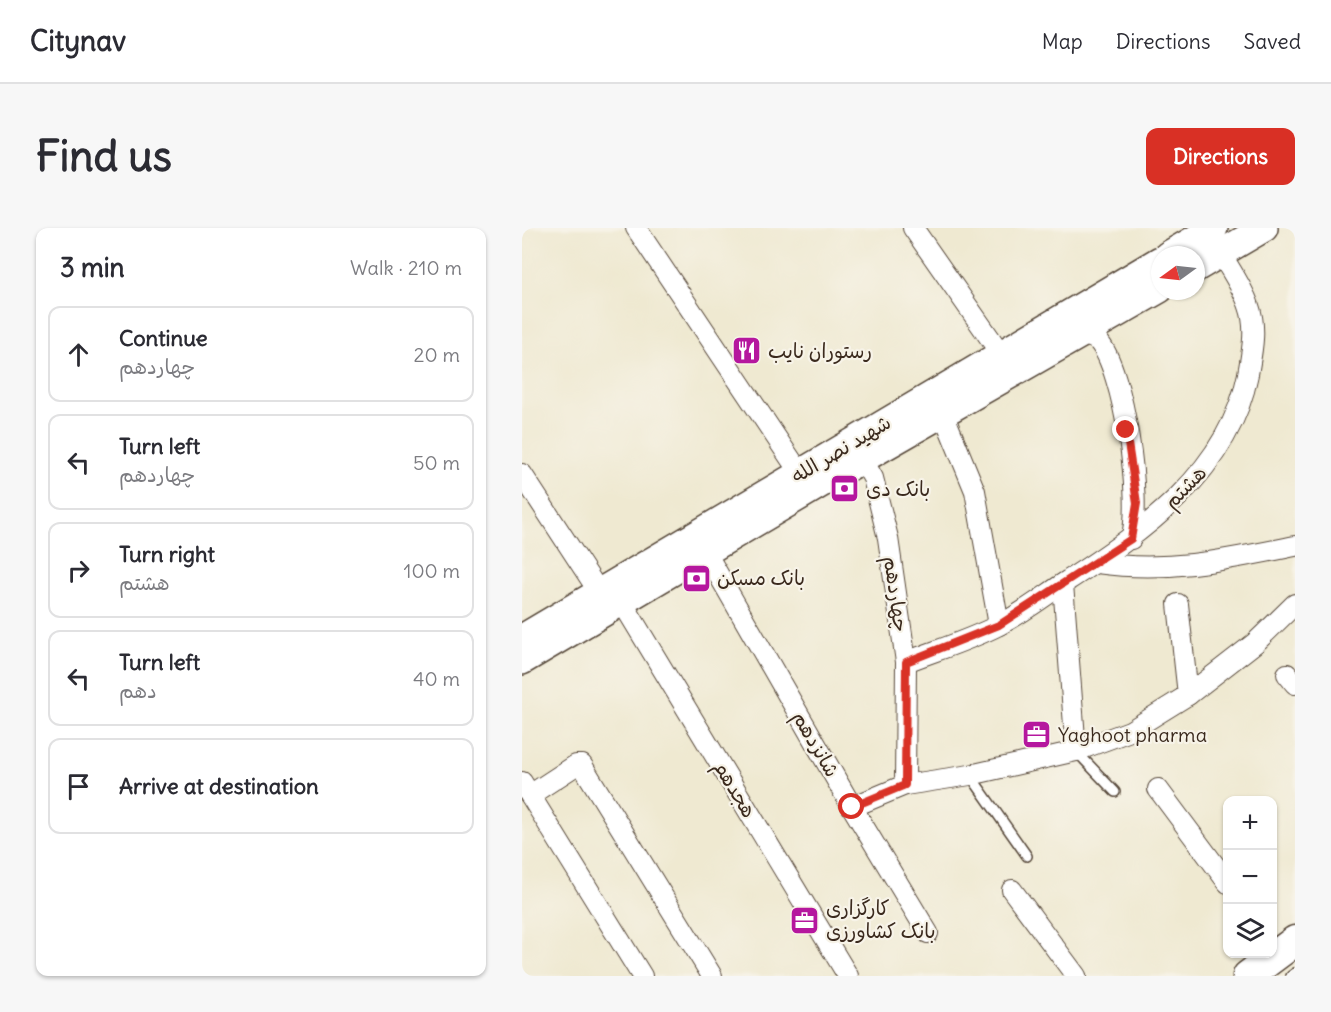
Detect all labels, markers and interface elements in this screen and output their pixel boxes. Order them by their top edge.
text: Citynav [30,23,126,59]
text: Map [1042,28,1083,55]
text: Directions [1116,28,1210,55]
text: Saved [1243,28,1301,55]
button: Directions [1146,128,1295,185]
text: Find us [36,130,172,182]
north arrow [1151,246,1205,300]
text: 3 min [60,251,125,284]
text: Walk · 210 m [350,255,462,280]
text: Continue [119,324,208,352]
restaurant icon: رستوران نایب [731,335,763,367]
icon: ahead [62,338,95,371]
place label: رستوران نایب [768,338,872,365]
text: 20 m [414,342,460,367]
text: چهاردهم [119,354,195,379]
street label: شهید نصر الله [786,409,895,488]
route end [1112,416,1138,442]
text: Turn left [119,432,200,460]
icon: left [62,446,95,479]
text: 50 m [413,450,460,475]
street label: هشتم [1158,460,1213,516]
text: چهاردهم [119,462,195,487]
bank icon: بانک دی [829,473,861,505]
place label: بانک دی [866,476,930,501]
text: Turn right [119,540,215,568]
icon: right [62,554,95,587]
street label: چهاردهم [876,554,914,634]
text: 100 m [403,558,460,583]
bank icon: بانک مسکن [680,562,712,594]
place label: بانک مسکن [717,565,805,590]
text: هشتم [119,570,170,595]
text: Turn left [119,648,200,676]
icon: left [62,662,95,695]
text: 40 m [413,666,460,691]
text: دهم [119,678,157,703]
street label: شانزدهم [785,706,845,783]
office icon: Yaghoot pharma [1021,719,1053,751]
place label: Yaghoot pharma [1058,722,1207,747]
street label: هجدهم [705,756,762,824]
icon: arrive [62,770,95,803]
text: Arrive at destination [119,772,319,800]
route start [838,793,864,819]
map controls [1223,796,1277,958]
button: + [1223,796,1277,850]
button: − [1223,850,1277,904]
place label: کارگزاری بانک کشاورزی [826,895,936,943]
office icon: کارگزاری بانک کشاورزی [789,904,821,936]
button: layers [1223,904,1277,958]

